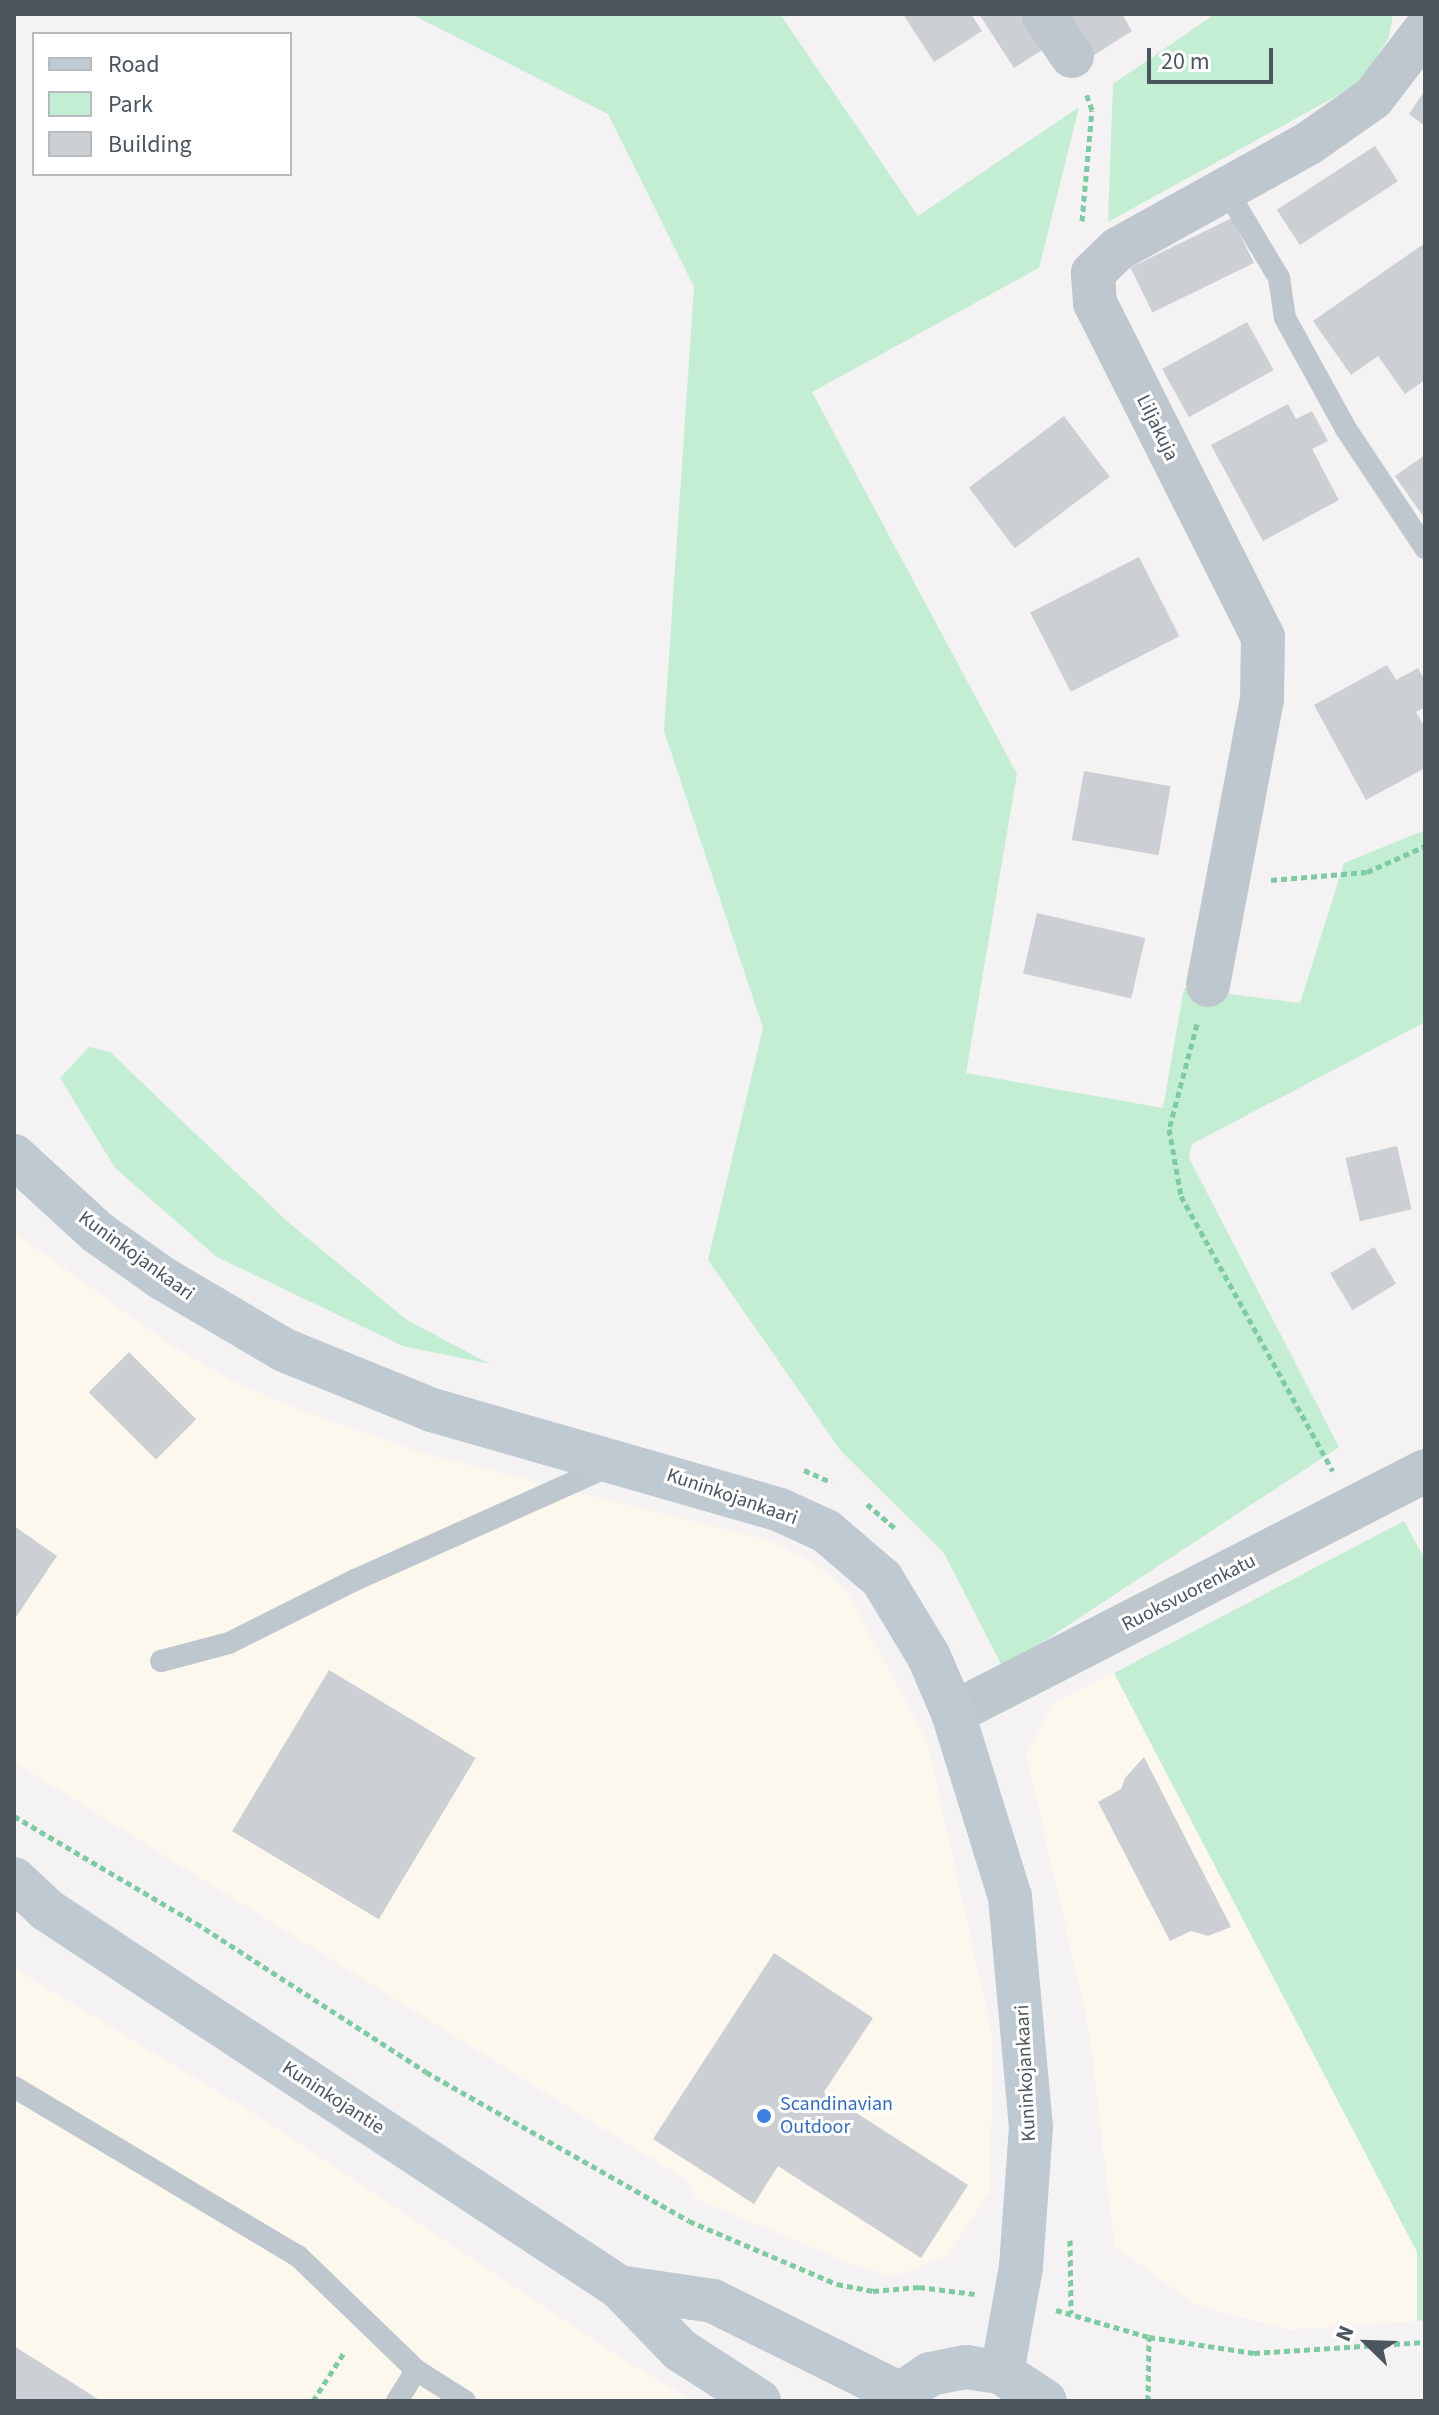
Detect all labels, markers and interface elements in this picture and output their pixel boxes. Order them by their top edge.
legend [32,32,292,176]
scale bar [1151,32,1277,82]
text: 20 m [1161,44,1210,79]
text: Road [108,47,160,82]
text: Park [108,87,153,122]
text: Building [108,127,192,162]
street label: Liljakuja [1131,391,1183,465]
street label: Kuninkojankaari [74,1206,198,1306]
street label: Kuninkojankaari [663,1463,801,1531]
street label: Ruoksvuorenkatu [1118,1549,1260,1637]
street label: Kuninkojankaari [1010,2004,1042,2142]
street label: Kuninkojantie [277,2056,389,2140]
place label: Scandinavian Outdoor [780,2092,893,2139]
marker: Scandinavian Outdoor [755,2107,773,2125]
north arrow [1327,2303,1407,2383]
text: N [1327,2321,1362,2347]

